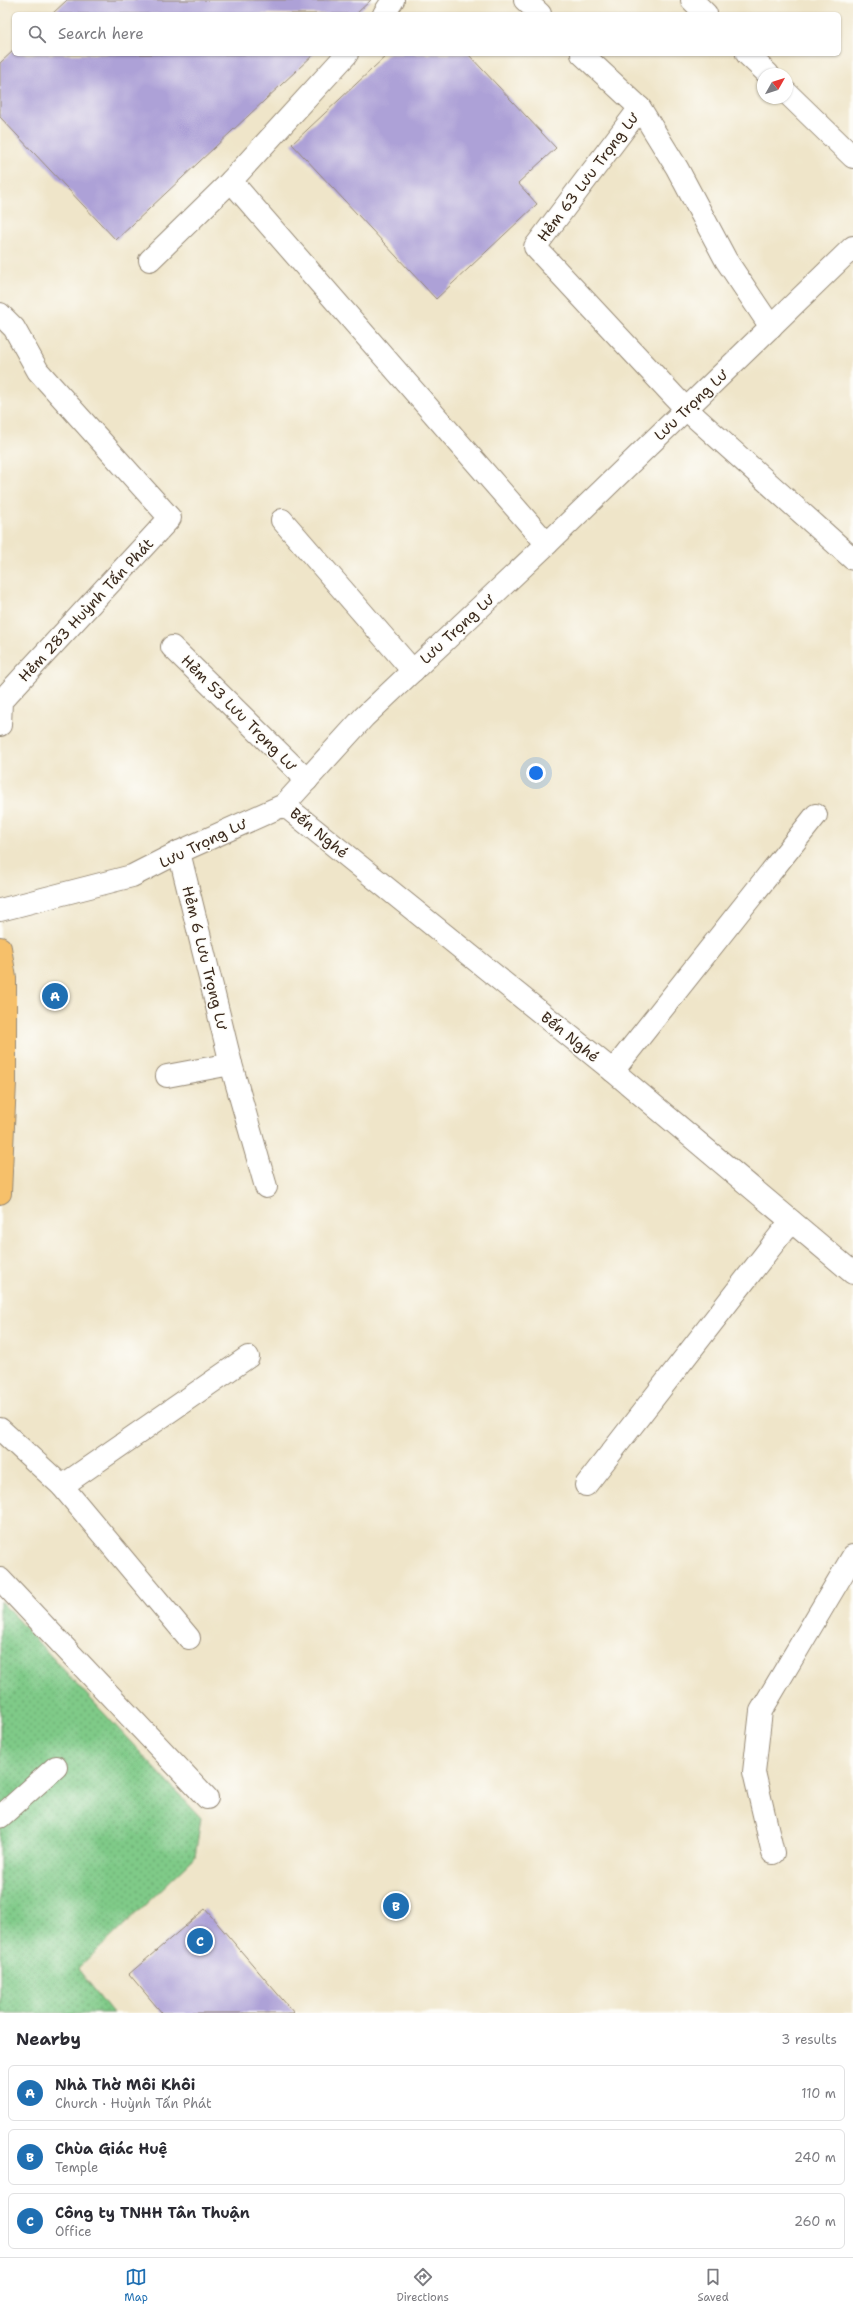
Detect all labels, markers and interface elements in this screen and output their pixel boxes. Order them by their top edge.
search box [12,12,841,56]
icon: search [26,23,48,45]
text: Search here [58,24,144,44]
north arrow [757,68,793,104]
street label: Hẻm 63 Lưu Trọng Lư [533,108,643,246]
street label: Lưu Trọng Lư [650,365,732,445]
street label: Hẻm 283 Huỳnh Tấn Phát [14,534,158,686]
street label: Lưu Trọng Lư [415,589,499,669]
street label: Hẻm 53 Lưu Trọng Lư [177,651,302,776]
your location [526,763,546,783]
street label: Bến Nghé [286,803,352,863]
street label: Lưu Trọng Lư [156,813,250,873]
street label: Hẻm 6 Lưu Trọng Lư [177,884,233,1032]
pin: A [42,981,68,1011]
street label: Bến Nghé [537,1007,603,1067]
pin: B [383,1891,409,1921]
pin: C [187,1926,213,1956]
text: Nearby [16,2028,81,2050]
text: 3 results [781,2031,837,2048]
text: Nhà Thờ Môi Khôi [55,2075,195,2095]
text: A [25,2085,35,2102]
text: 110 m [801,2085,836,2102]
text: Church · Huỳnh Tấn Phát [55,2095,212,2112]
text: Chùa Giác Huệ [55,2139,168,2159]
text: B [26,2149,34,2166]
text: 240 m [794,2149,836,2166]
text: Temple [55,2159,98,2176]
text: Công ty TNHH Tân Thuận [55,2203,250,2223]
text: C [26,2213,34,2230]
text: 260 m [794,2213,836,2230]
text: Office [55,2223,92,2240]
tab: Map [124,2266,148,2305]
tab: Directions [396,2266,449,2305]
tab: Saved [697,2266,729,2305]

